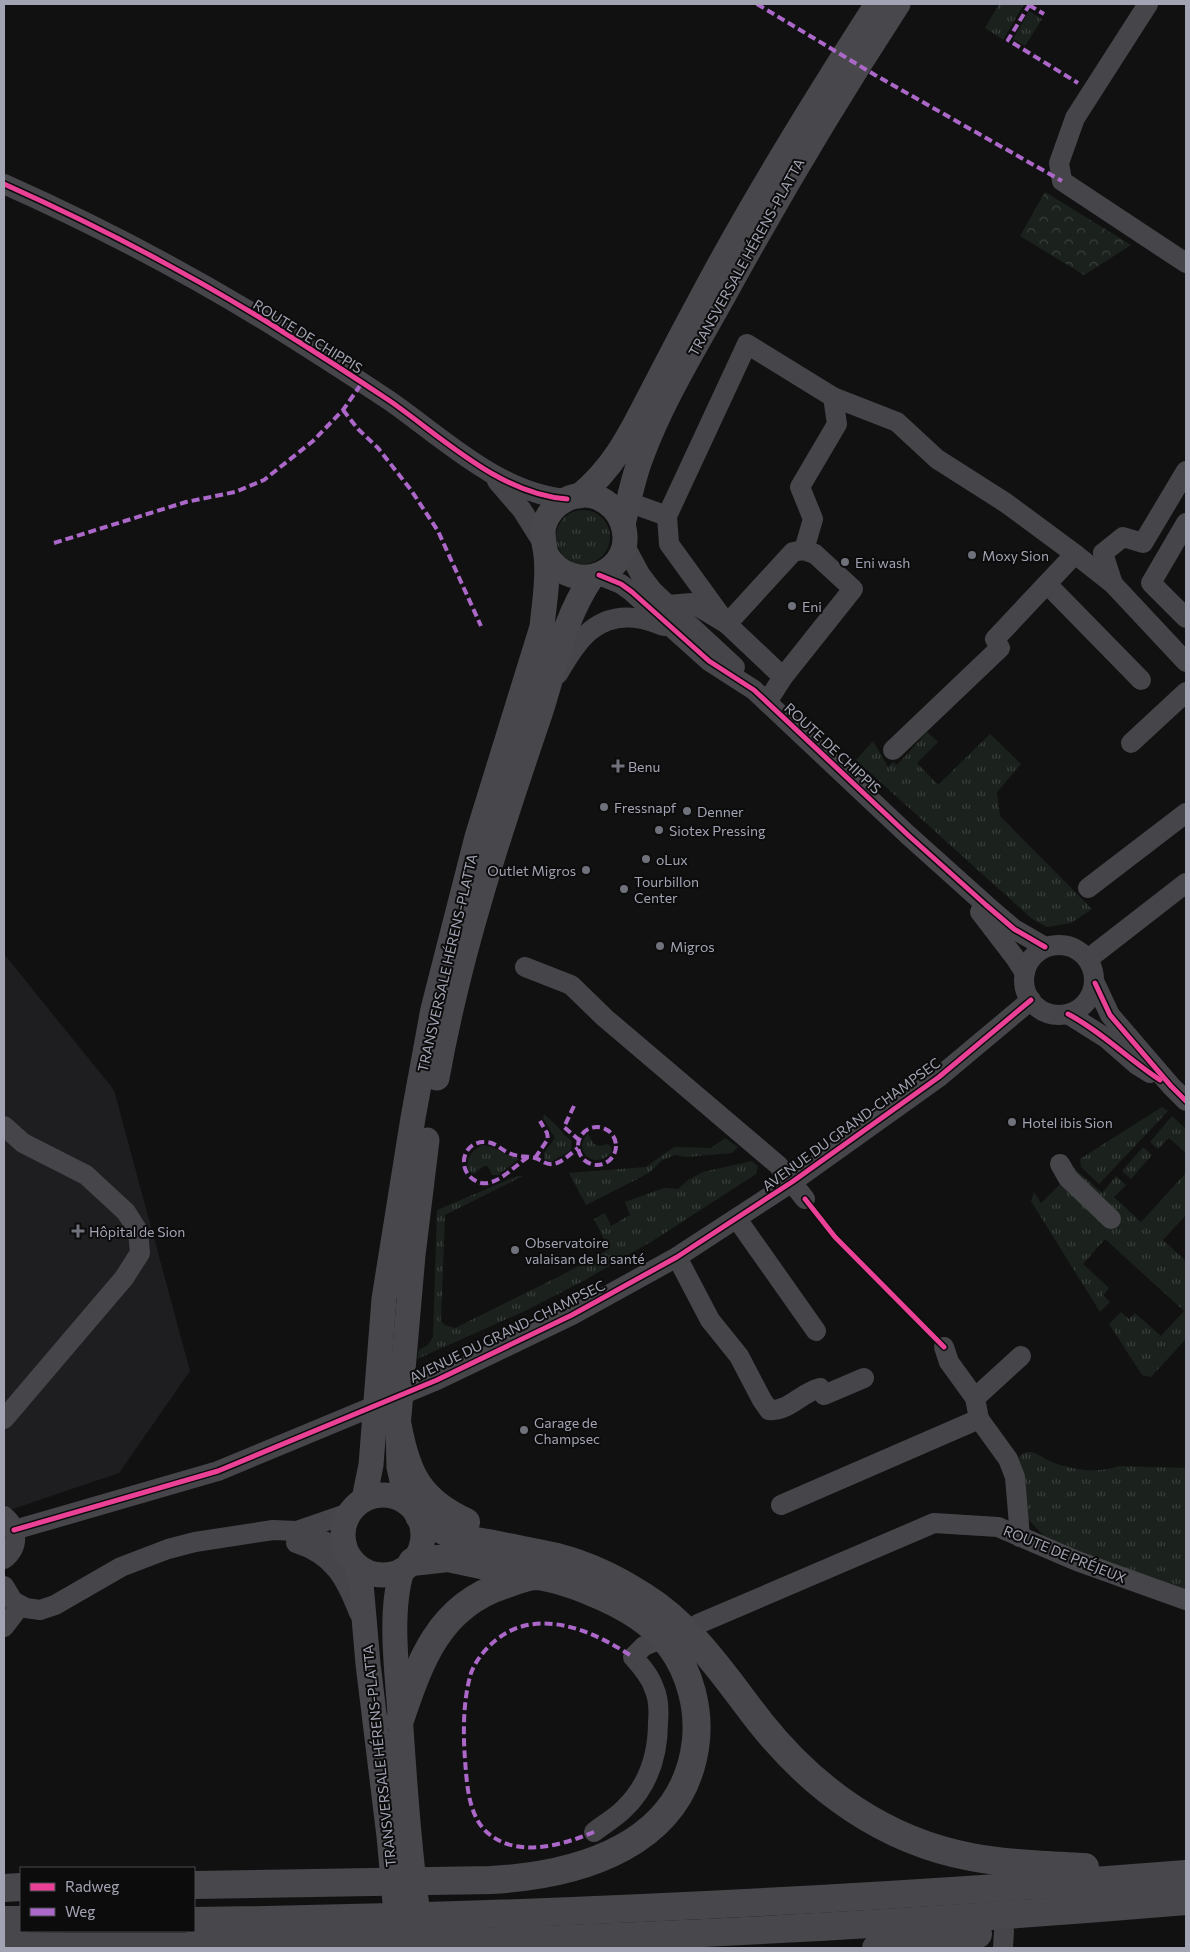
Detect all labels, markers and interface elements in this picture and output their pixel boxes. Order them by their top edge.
street label: TRANSVERSALE HÉRENS-PLATTA [684,155,808,359]
street label: ROUTE DE CHIPPIS [250,295,366,377]
place label: Moxy Sion [982,547,1049,564]
marker: Moxy Sion [966,549,978,561]
place label: Eni wash [855,554,910,571]
marker: Eni wash [839,556,851,568]
place label: Eni [802,598,822,615]
marker: Eni [786,600,798,612]
street label: ROUTE DE CHIPPIS [781,699,885,797]
place label: Benu [628,758,660,775]
marker: Benu [612,760,624,772]
place label: Fressnapf [614,799,677,816]
marker: Fressnapf [598,801,610,813]
place label: Denner [697,803,744,820]
marker: Denner [681,805,693,817]
place label: Siotex Pressing [669,822,766,839]
marker: Siotex Pressing [653,824,665,836]
place label: oLux [656,851,688,868]
street label: TRANSVERSALE HÉRENS-PLATTA [414,852,480,1074]
marker: oLux [640,853,652,865]
place label: Outlet Migros [487,862,576,879]
marker: Outlet Migros [580,864,592,876]
place label: Tourbillon Center [634,873,699,906]
marker: Tourbillon Center [618,883,630,895]
place label: Migros [670,938,715,955]
marker: Migros [654,940,666,952]
street label: AVENUE DU GRAND-CHAMPSEC [759,1054,943,1194]
place label: Hotel ibis Sion [1022,1114,1113,1131]
marker: Hotel ibis Sion [1006,1116,1018,1128]
place label: Hôpital de Sion [89,1223,185,1240]
marker: Hôpital de Sion [71,1224,85,1238]
place label: Observatoire valaisan de la santé [525,1234,645,1267]
marker: Observatoire valaisan de la santé [509,1244,521,1256]
street label: AVENUE DU GRAND-CHAMPSEC [406,1276,608,1386]
place label: Garage de Champsec [534,1414,600,1447]
marker: Garage de Champsec [518,1424,530,1436]
street label: ROUTE DE PRÉJEUX [1001,1522,1129,1586]
street label: TRANSVERSALE HÉRENS-PLATTA [359,1644,399,1868]
legend [20,1867,195,1932]
text: Radweg [65,1877,119,1895]
text: Weg [65,1902,95,1920]

